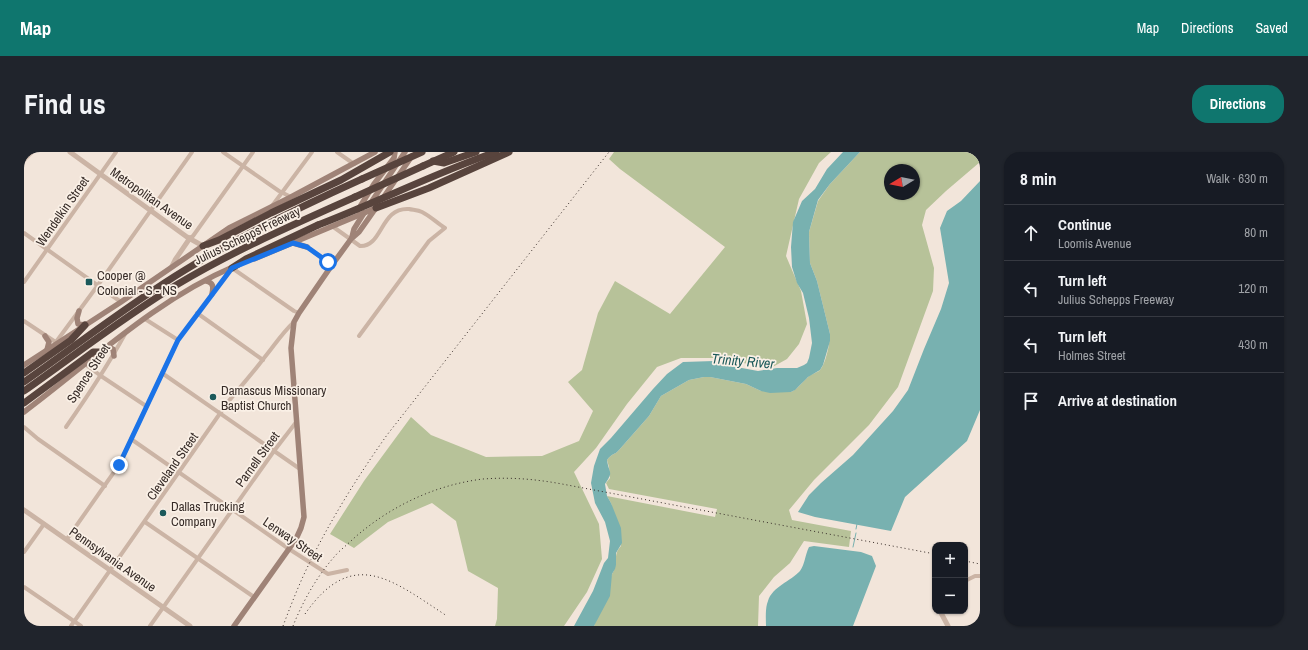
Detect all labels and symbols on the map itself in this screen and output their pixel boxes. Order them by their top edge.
street label: Metropolitan Avenue [107,163,197,233]
north arrow [884,164,920,200]
street label: Wendelkin Street [32,173,93,250]
street label: Julius Schepps Freeway [191,202,304,269]
route start [319,253,337,271]
place label: Cooper @ Colonial - S - NS [97,267,177,299]
marker: Cooper @ Colonial - S - NS [84,277,94,287]
street label: Spence Street [63,340,114,406]
water label: Trinity River [711,349,776,373]
place label: Damascus Missionary Baptist Church [221,382,327,414]
marker: Damascus Missionary Baptist Church [208,392,218,402]
street label: Parnell Street [232,428,283,490]
street label: Cleveland Street [143,429,202,503]
route end [110,456,128,474]
place label: Dallas Trucking Company [171,498,245,530]
marker: Dallas Trucking Company [158,508,168,518]
street label: Lenway Street [260,513,326,566]
street label: Pennsylvania Avenue [66,523,160,596]

